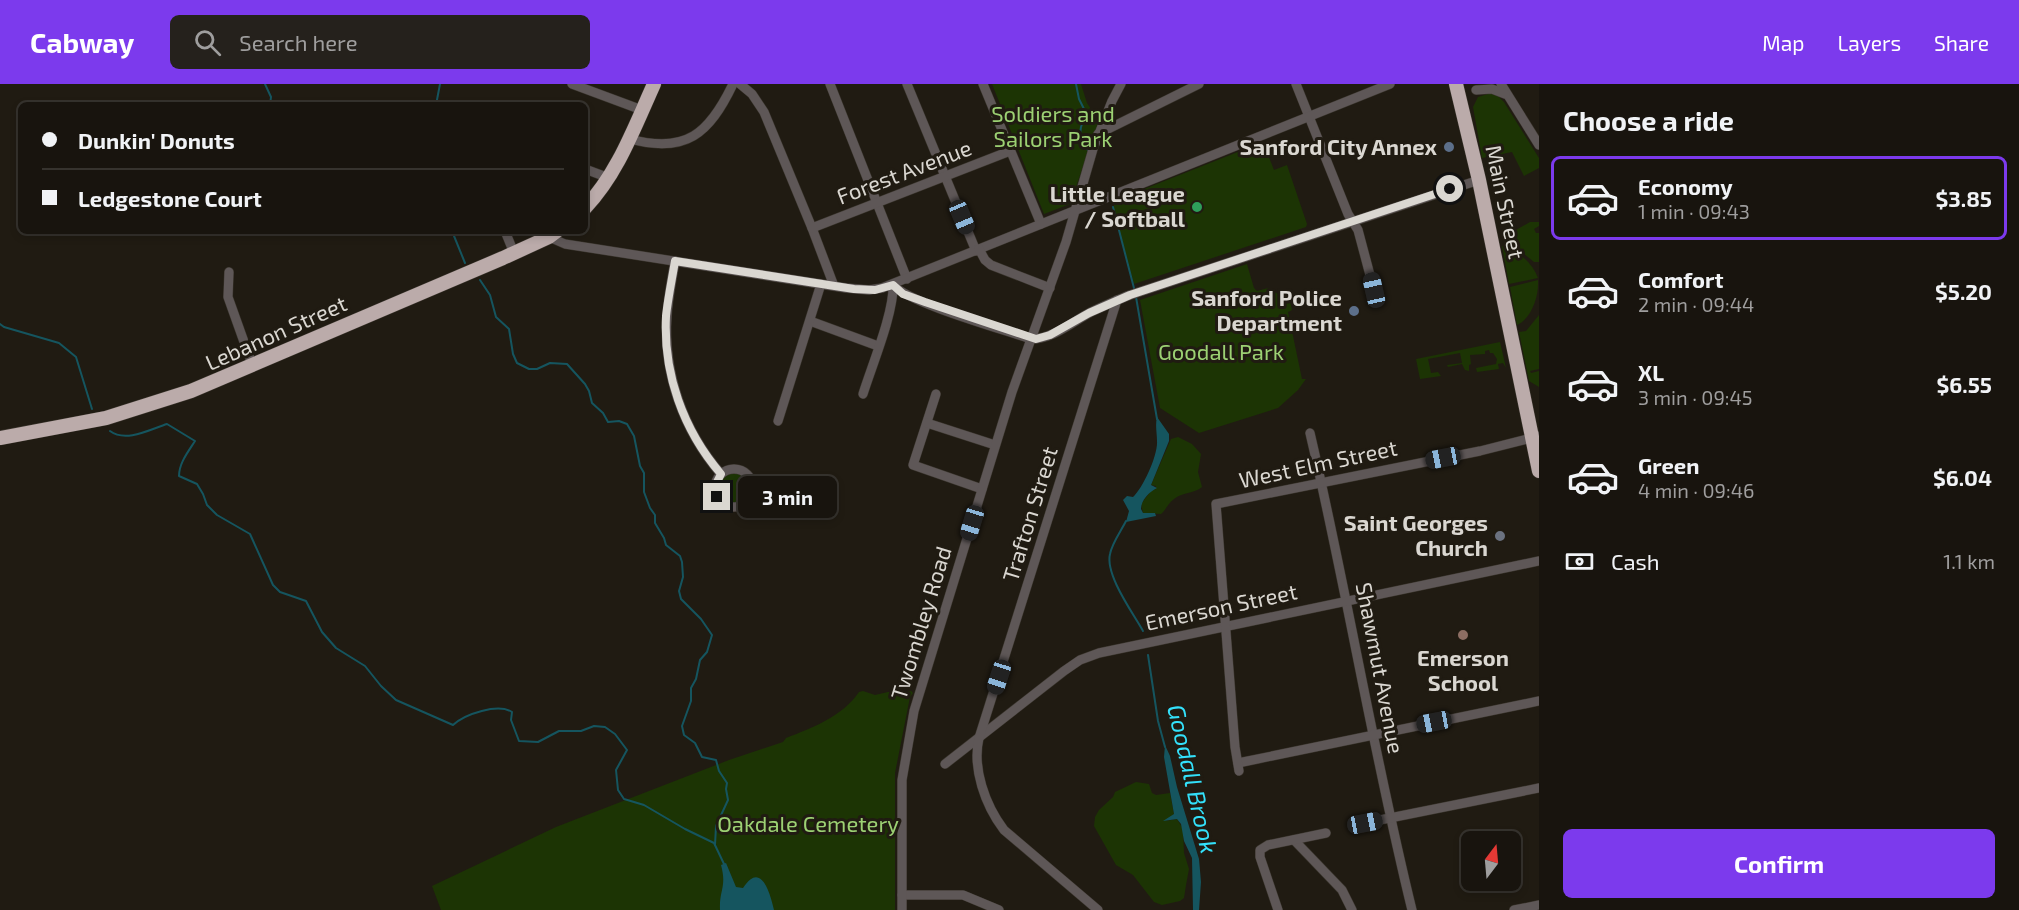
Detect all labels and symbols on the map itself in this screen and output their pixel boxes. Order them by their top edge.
park label: Soldiers and Sailors Park [991,100,1115,151]
street label: Forest Avenue [833,133,975,209]
place label: Sanford City Annex [1240,133,1438,160]
marker: Sanford City Annex [1442,140,1456,154]
street label: Main Street [1481,143,1531,261]
route start [1436,175,1463,202]
place label: Little League / Softball [1050,180,1186,231]
car [947,197,977,237]
marker: Little League / Softball [1190,200,1204,214]
car [1361,270,1387,310]
place label: Sanford Police Department [1191,284,1342,335]
street label: Lebanon Street [201,289,350,375]
marker: Sanford Police Department [1347,304,1361,318]
park label: Goodall Park [1158,338,1284,364]
street label: West Elm Street [1236,434,1399,492]
street label: Trafton Street [996,443,1062,584]
car [1424,446,1462,470]
callout: 3 min [738,476,837,518]
route end [703,483,730,510]
car [958,503,986,543]
place label: Saint Georges Church [1344,509,1488,560]
marker: Saint Georges Church [1493,529,1507,543]
street label: Twombley Road [884,543,956,702]
street label: Emerson Street [1142,577,1299,635]
street label: Shawmut Avenue [1352,580,1410,756]
marker: Emerson School [1456,628,1470,642]
place label: Emerson School [1417,644,1509,695]
car [985,657,1013,697]
water label: Goodall Brook [1162,701,1225,856]
car [1415,710,1453,734]
park label: Oakdale Cemetery [717,810,899,836]
car [1346,811,1384,835]
north arrow [1461,831,1521,891]

